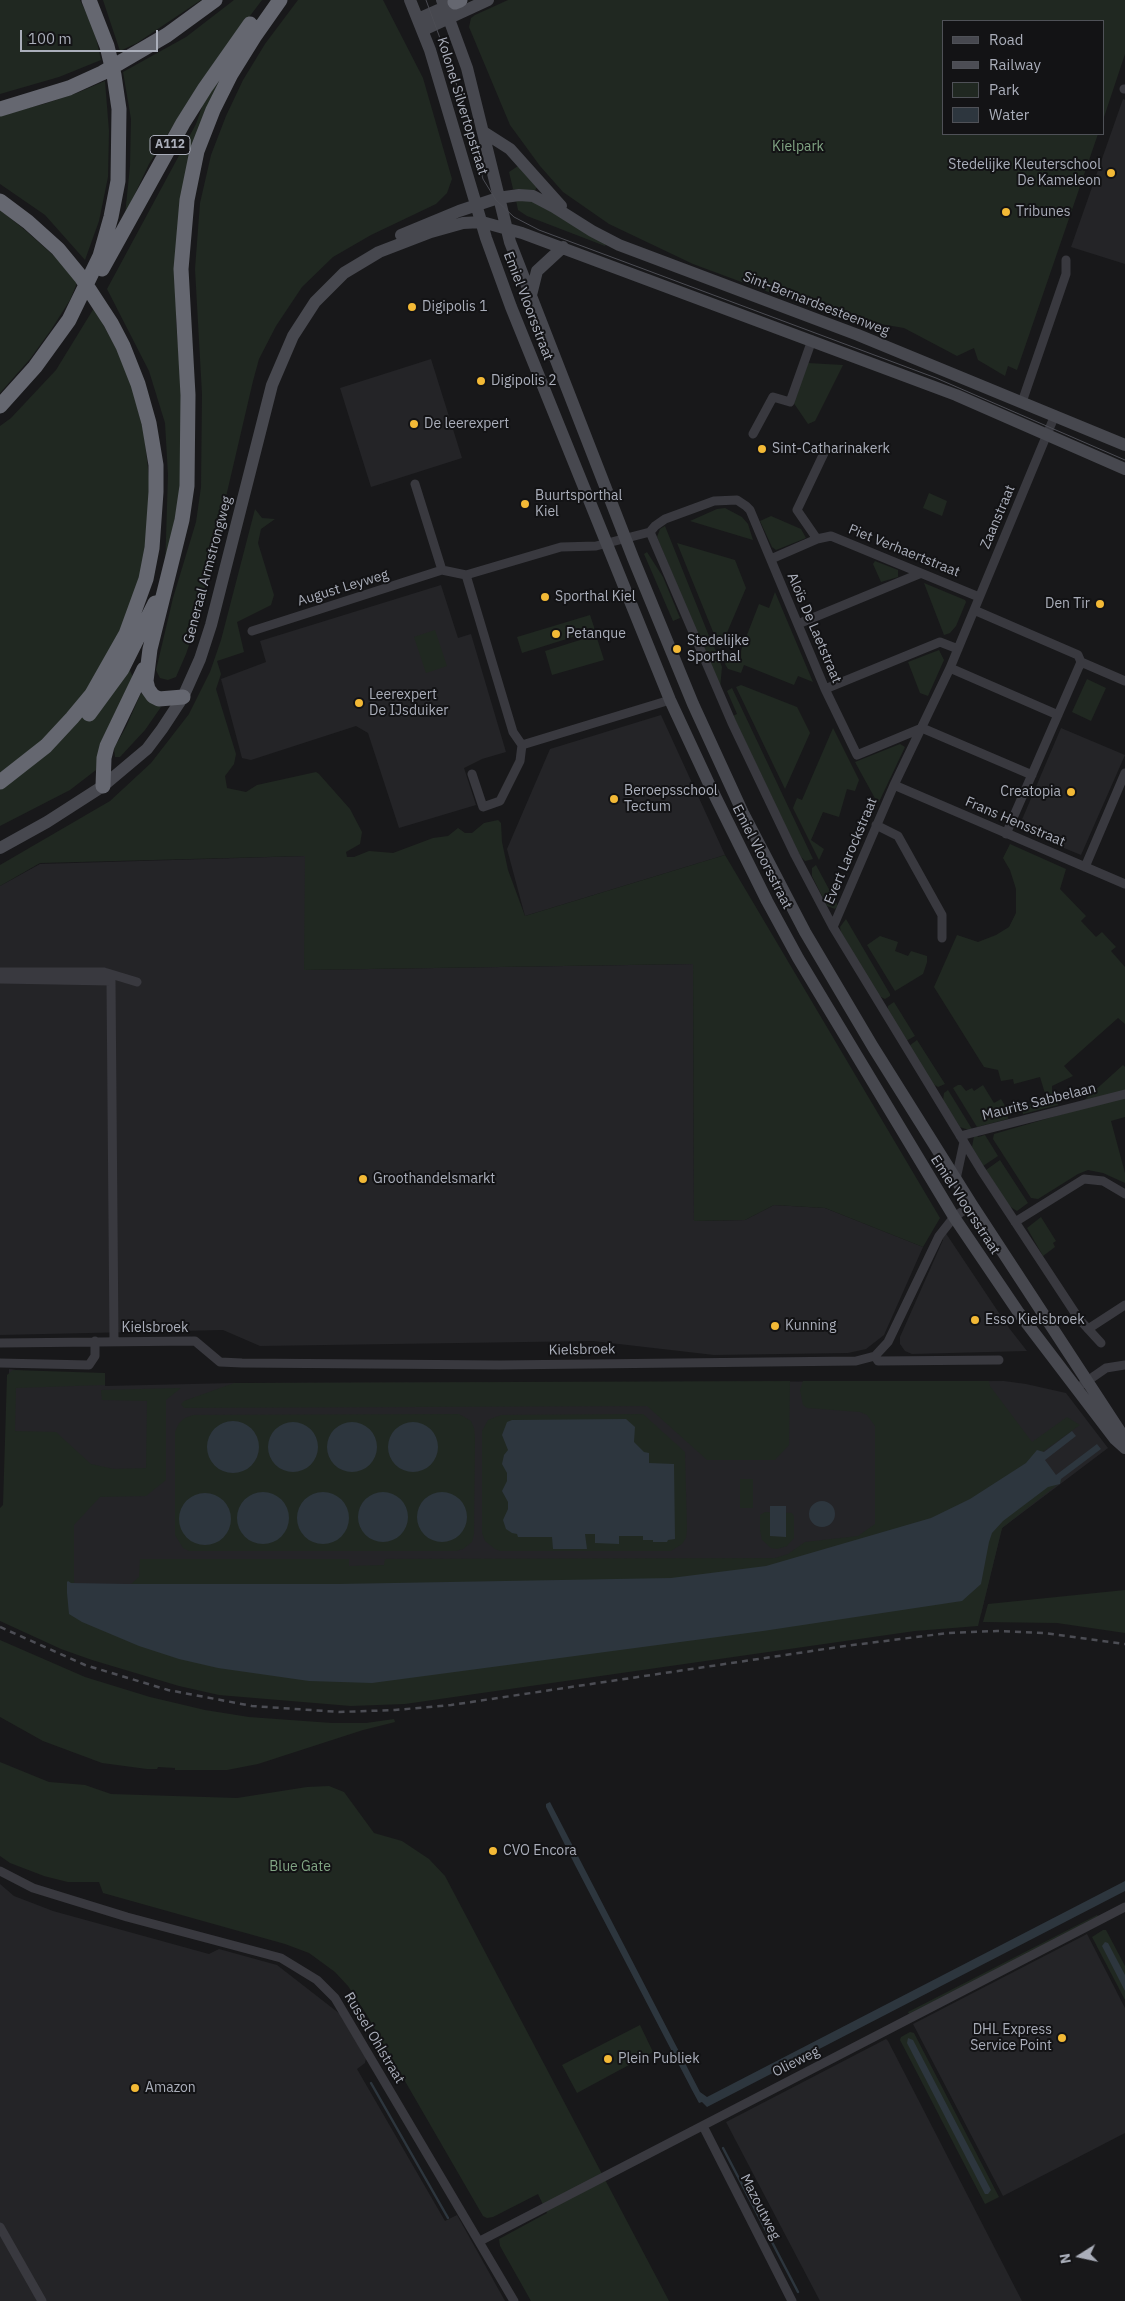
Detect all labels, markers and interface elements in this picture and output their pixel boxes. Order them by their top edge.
scale bar [22,20,160,52]
legend [942,20,1105,135]
text: 100 m [28,29,72,48]
text: Road [989,30,1024,49]
street label: Kolonel Silvertopstraat [433,35,491,177]
text: Railway [989,55,1041,74]
text: Park [989,80,1019,99]
text: Water [989,105,1029,124]
road number: A112 [150,136,190,154]
park label: Kielpark [772,139,824,155]
place label: Stedelijke Kleuterschool De Kameleon [948,157,1101,190]
marker: Stedelijke Kleuterschool De Kameleon [1105,167,1117,179]
place label: Tribunes [1016,204,1071,220]
marker: Tribunes [1000,206,1012,218]
street label: Emiel Vloorsstraat [500,249,556,363]
street label: Sint-Bernardsesteenweg [740,268,892,340]
place label: Digipolis 1 [422,299,488,315]
marker: Digipolis 1 [406,301,418,313]
place label: Digipolis 2 [491,373,557,389]
marker: Digipolis 2 [475,375,487,387]
place label: De leerexpert [424,416,509,432]
marker: De leerexpert [408,418,420,430]
place label: Sint-Catharinakerk [772,441,890,457]
marker: Sint-Catharinakerk [756,443,768,455]
street label: Zaanstraat [977,483,1019,551]
place label: Buurtsporthal Kiel [535,488,622,520]
street label: Generaal Armstrongweg [180,494,236,646]
marker: Buurtsporthal Kiel [519,498,531,510]
street label: Piet Verhaertstraat [846,521,962,581]
street label: August Leyweg [295,566,391,610]
street label: Aloïs De Laetstraat [783,570,845,686]
place label: Sporthal Kiel [555,589,636,605]
marker: Sporthal Kiel [539,591,551,603]
place label: Den Tir [1045,596,1090,612]
marker: Den Tir [1094,598,1106,610]
place label: Petanque [566,626,626,642]
marker: Petanque [550,628,562,640]
place label: Stedelijke Sporthal [687,633,749,666]
marker: Stedelijke Sporthal [671,643,683,655]
place label: Leerexpert De IJsduiker [369,687,448,720]
marker: Leerexpert De IJsduiker [353,697,365,709]
place label: Beroepsschool Tectum [624,783,718,816]
place label: Creatopia [1000,784,1061,800]
marker: Creatopia [1065,786,1077,798]
marker: Beroepsschool Tectum [608,793,620,805]
street label: Frans Hensstraat [962,793,1068,851]
street label: Evert Larockstraat [821,795,881,907]
street label: Emiel Vloorsstraat [728,802,796,912]
street label: Maurits Sabbelaan [980,1080,1098,1124]
street label: Emiel Vloorsstraat [927,1152,1003,1258]
place label: Groothandelsmarkt [373,1171,495,1187]
marker: Groothandelsmarkt [357,1173,369,1185]
place label: Esso Kielsbroek [985,1312,1085,1328]
marker: Esso Kielsbroek [969,1314,981,1326]
place label: Kunning [785,1318,836,1334]
street label: Kielsbroek [122,1320,188,1336]
marker: Kunning [769,1320,781,1332]
street label: Kielsbroek [548,1341,616,1359]
place label: CVO Encora [503,1843,577,1859]
marker: CVO Encora [487,1845,499,1857]
park label: Blue Gate [269,1859,331,1875]
street label: Russel Ohlstraat [340,1989,408,2087]
place label: DHL Express Service Point [970,2022,1052,2054]
marker: DHL Express Service Point [1056,2032,1068,2044]
street label: Olieweg [770,2043,822,2081]
place label: Plein Publiek [618,2051,700,2067]
marker: Plein Publiek [602,2053,614,2065]
place label: Amazon [145,2080,196,2096]
marker: Amazon [129,2082,141,2094]
street label: Mazoutweg [736,2171,784,2243]
north arrow [1055,2231,1105,2281]
text: N [1055,2252,1075,2265]

